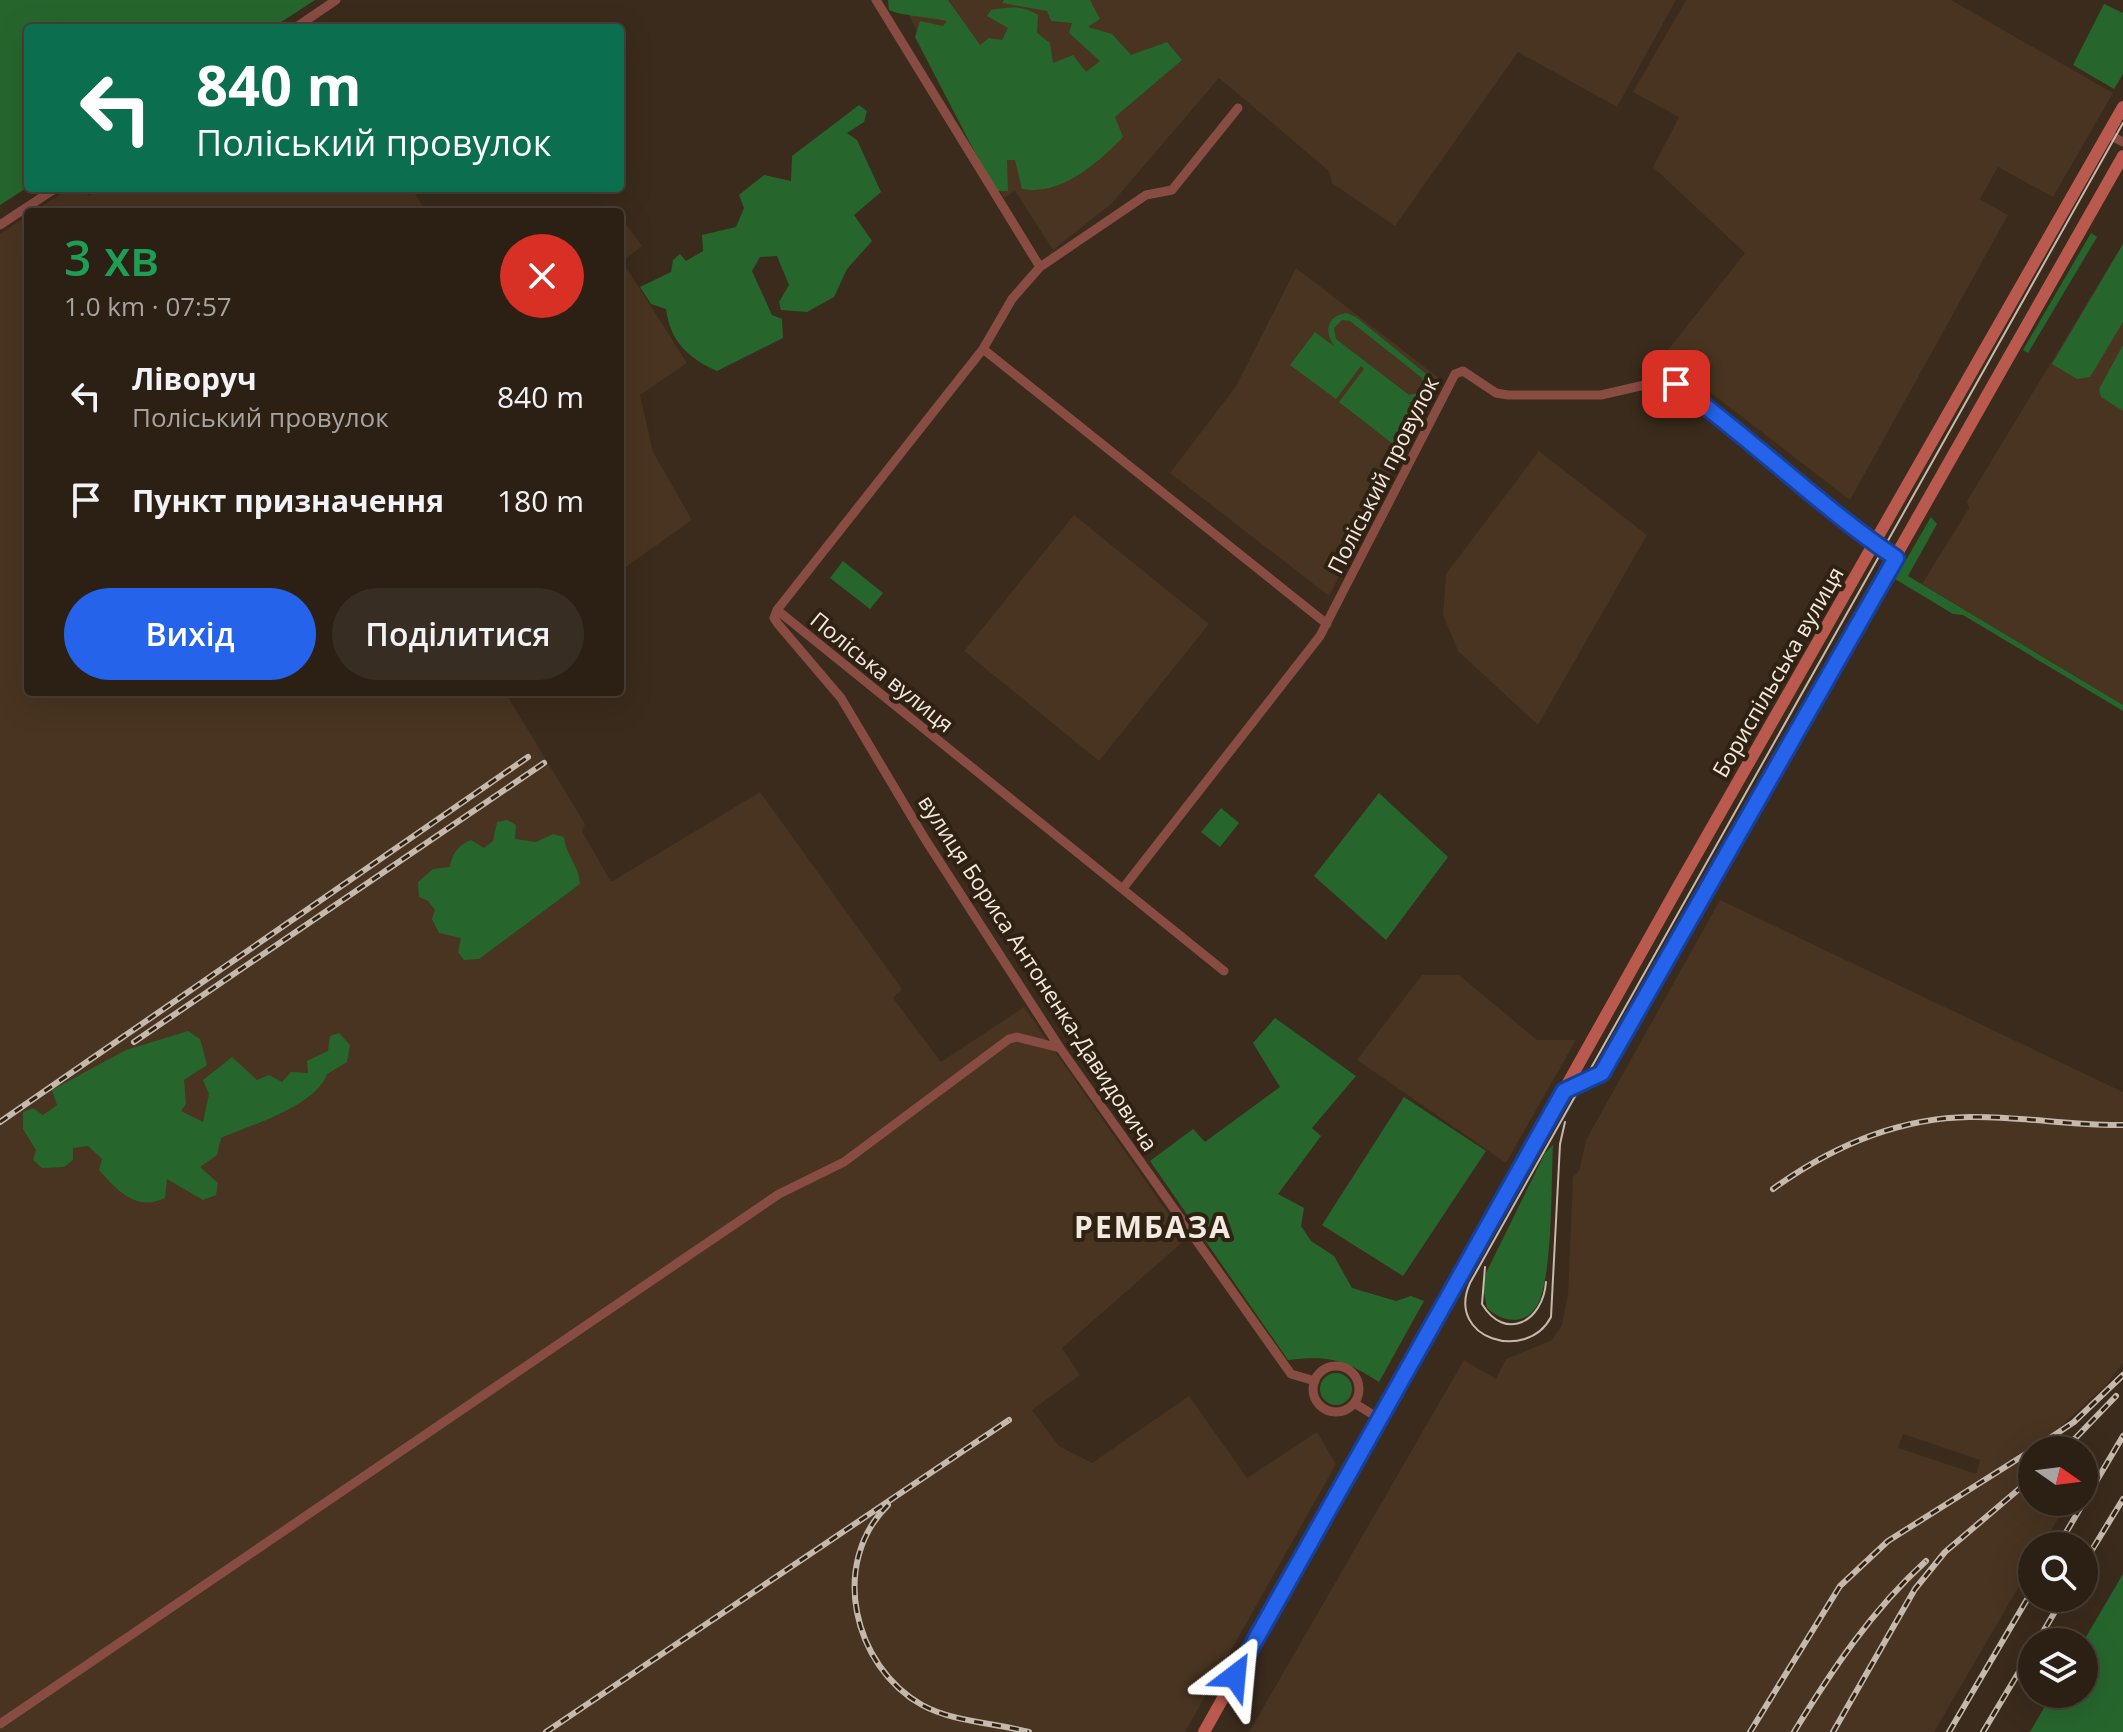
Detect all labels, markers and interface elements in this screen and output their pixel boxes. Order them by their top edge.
text: 840 m [196,46,362,122]
icon: left [64,56,168,160]
text: Поліський провулок [196,118,551,167]
text: 3 хв [64,225,159,290]
button: close [500,234,584,318]
text: 1.0 km · 07:57 [64,288,232,324]
pin [1642,350,1710,418]
text: Ліворуч [132,358,257,399]
icon: arrive [1654,362,1698,406]
street label: Поліський провулок [1319,370,1445,578]
icon: left [64,374,108,418]
text: 840 m [497,376,584,417]
text: Поліський провулок [132,399,389,435]
icon: arrive [64,478,108,522]
text: Пункт призначення [132,480,444,521]
text: 180 m [497,480,584,521]
street label: Бориспільська вулиця [1705,561,1850,782]
button: Вихід [64,588,316,680]
button: Поділитися [332,588,584,680]
street label: Поліська вулиця [805,604,961,738]
street label: вулиця Бориса Антоненка-Давидовича [912,789,1165,1156]
district label: РЕМБАЗА [1074,1206,1232,1247]
north arrow [2018,1436,2098,1516]
map controls [2018,1436,2098,1708]
button: search [2018,1532,2098,1612]
button: layers [2018,1628,2098,1708]
position arrow [1193,1634,1277,1718]

